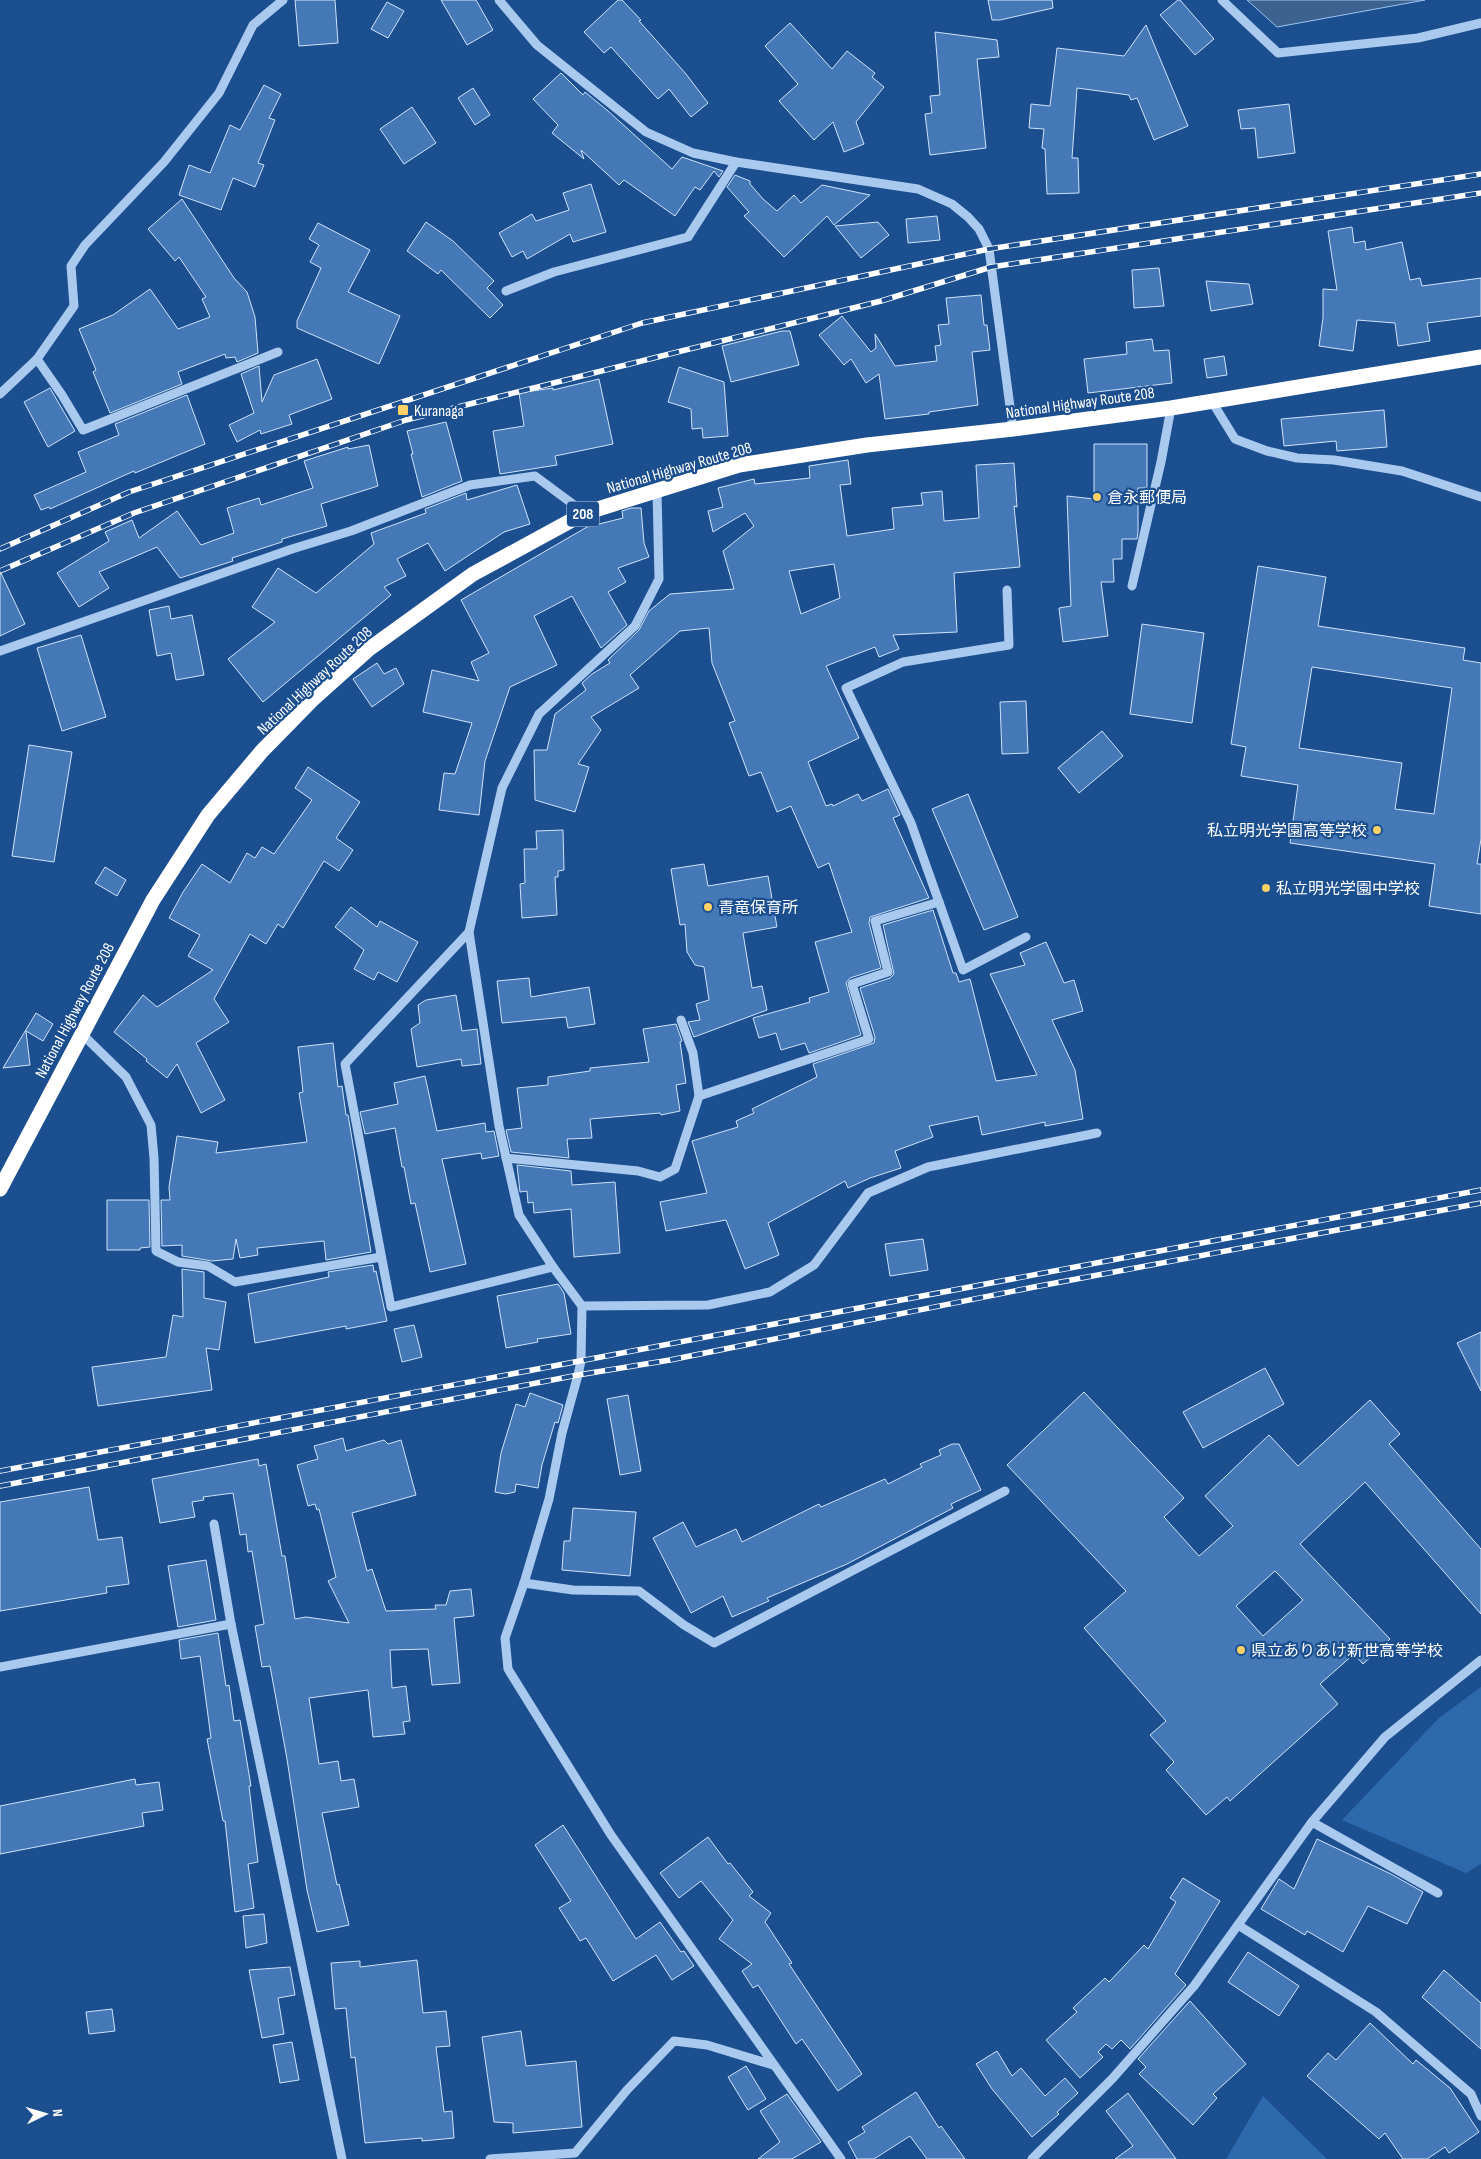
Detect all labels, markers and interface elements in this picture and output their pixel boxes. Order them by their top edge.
street label: National Highway Route 208 [1005,384,1156,423]
place label: Kuranaga [414,402,464,421]
marker: Kuranaga [396,403,410,417]
street label: National Highway Route 208 [605,439,754,498]
place label: 倉永郵便局 [1107,489,1187,508]
marker: 倉永郵便局 [1091,491,1103,503]
road number: 208 [567,502,599,526]
street label: National Highway Route 208 [254,623,376,739]
place label: 私立明光学園高等学校 [1207,822,1367,841]
marker: 私立明光学園高等学校 [1371,824,1383,836]
place label: 私立明光学園中学校 [1276,880,1420,899]
marker: 私立明光学園中学校 [1260,882,1272,894]
place label: 青竜保育所 [718,899,798,918]
marker: 青竜保育所 [702,901,714,913]
street label: National Highway Route 208 [32,940,119,1081]
place label: 県立ありあけ新世高等学校 [1251,1642,1443,1661]
marker: 県立ありあけ新世高等学校 [1235,1644,1247,1656]
north arrow [20,2089,70,2139]
text: N [49,2108,66,2117]

